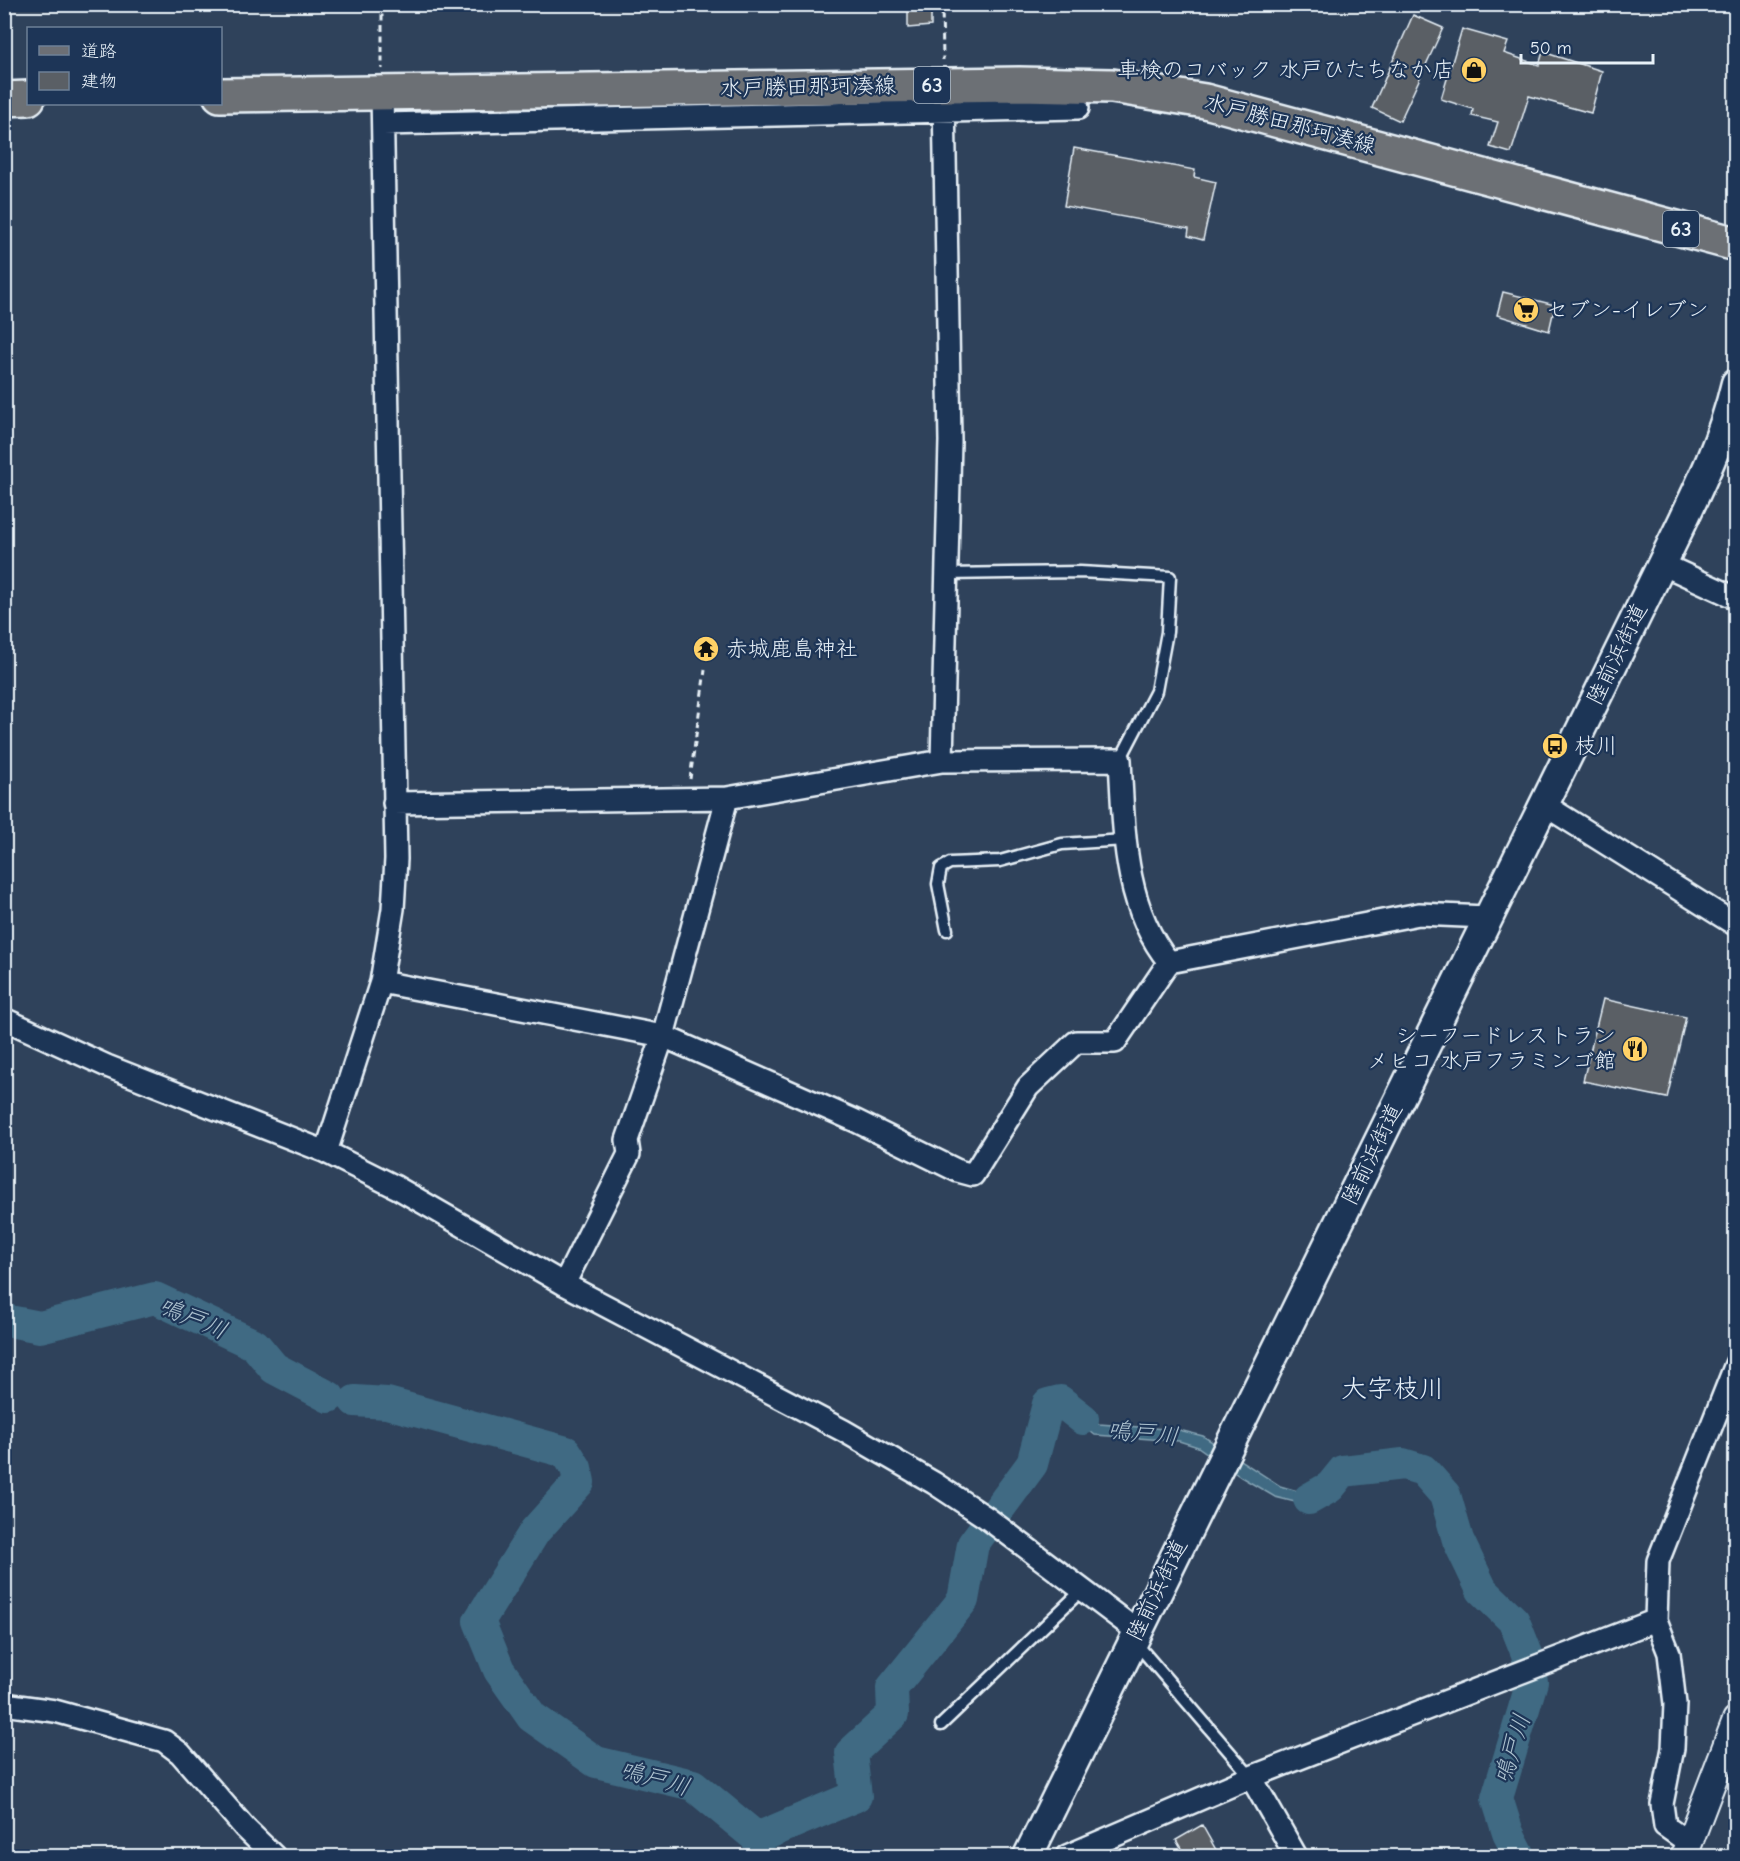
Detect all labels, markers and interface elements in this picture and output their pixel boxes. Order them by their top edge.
legend [27,27,222,105]
scale bar [1521,27,1653,65]
text: 50 m [1530,38,1572,59]
text: 道路 [81,41,117,62]
shop icon: 車検のコバック 水戸ひたちなか店 [1459,55,1489,85]
place label: 車検のコバック 水戸ひたちなか店 [1118,57,1454,83]
road number: 63 [914,67,950,103]
text: 建物 [81,71,117,92]
street label: 水戸勝田那珂湊線 [720,72,896,102]
street label: 水戸勝田那珂湊線 [1202,89,1378,159]
road number: 63 [1663,211,1699,247]
supermarket icon: セブン-イレブン [1511,295,1541,325]
place label: セブン-イレブン [1546,297,1709,323]
street label: 陸前浜街道 [1581,599,1653,709]
temple icon: 赤城鹿島神社 [691,634,721,664]
place label: 赤城鹿島神社 [726,636,858,662]
bus stop icon: 枝川 [1540,731,1570,761]
place label: 枝川 [1574,733,1618,759]
place label: シーフードレストラン メヒコ 水戸フラミンゴ館 [1367,1023,1616,1074]
restaurant icon: シーフードレストラン メヒコ 水戸フラミンゴ館 [1620,1034,1650,1064]
street label: 陸前浜街道 [1336,1099,1408,1209]
water label: 鳴戸川 [154,1291,232,1345]
district label: 大字枝川 [1341,1374,1445,1404]
water label: 鳴戸川 [1106,1415,1180,1451]
street label: 陸前浜街道 [1121,1535,1193,1645]
water label: 鳴戸川 [1488,1710,1536,1788]
water label: 鳴戸川 [617,1755,693,1801]

